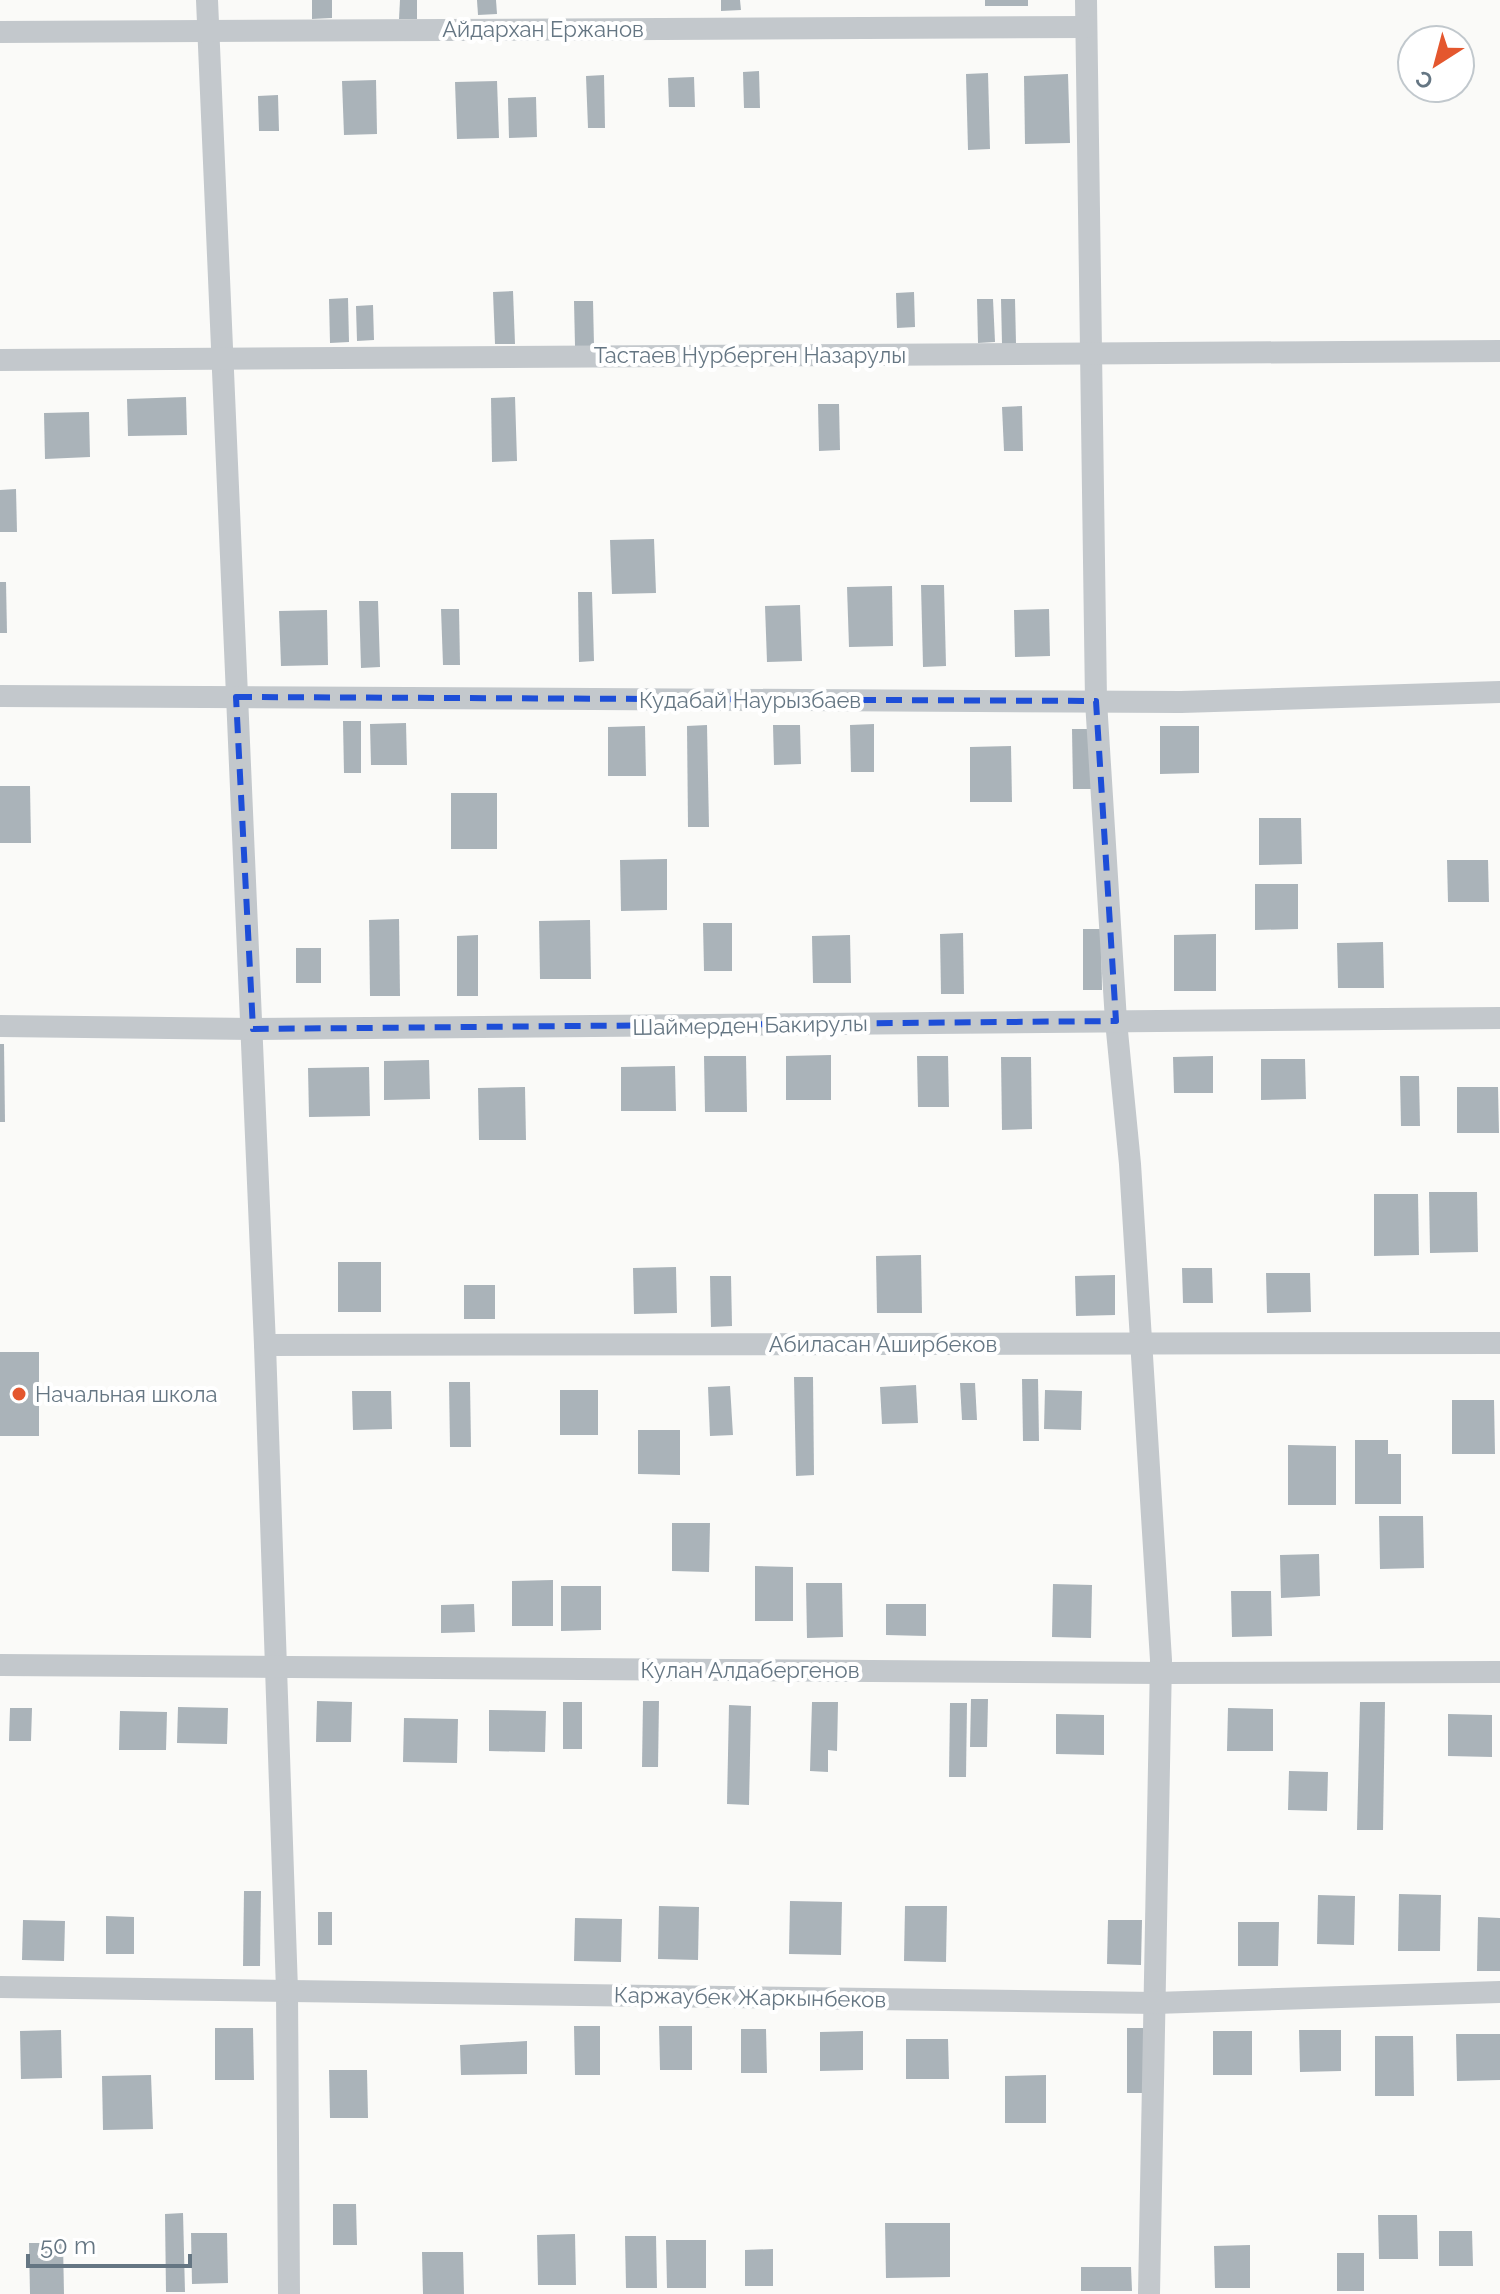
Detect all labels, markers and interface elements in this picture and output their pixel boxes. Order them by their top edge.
street label: Айдархан Ержанов [442,16,644,42]
north arrow [1396,24,1476,104]
text: С [1410,65,1438,95]
street label: Тастаев Нурберген Назарулы [594,342,906,368]
street label: Кудабай Наурызбаев [639,687,861,713]
street label: Шаймерден Бакирулы [632,1010,868,1040]
street label: Абиласан Аширбеков [769,1331,997,1357]
place label: Начальная школа [35,1381,218,1407]
marker: Начальная школа [10,1385,28,1403]
street label: Кулан Алдабергенов [641,1657,859,1683]
street label: Каржаубек Жаркынбеков [614,1982,886,2012]
scale bar [28,2218,190,2268]
text: 50 m [40,2231,96,2260]

